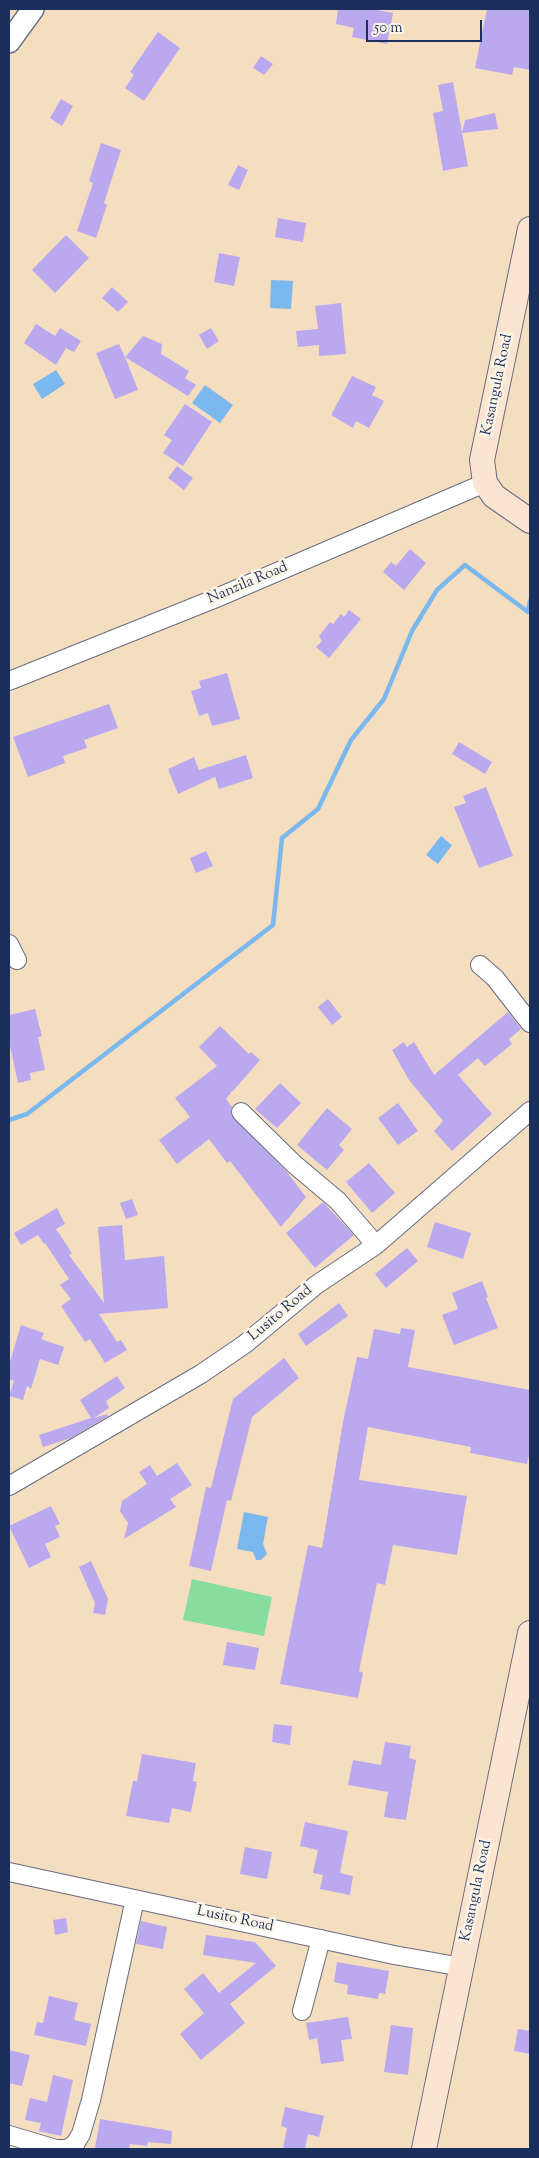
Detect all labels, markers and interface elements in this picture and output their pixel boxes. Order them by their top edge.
scale bar [369,10,485,42]
text: 50 m [374,18,403,39]
street label: Kasangula Road [478,333,518,437]
street label: Nanzila Road [205,559,291,609]
street label: Lusito Road [245,1282,317,1346]
street label: Kasangula Road [457,1839,497,1943]
street label: Lusito Road [195,1903,275,1937]

